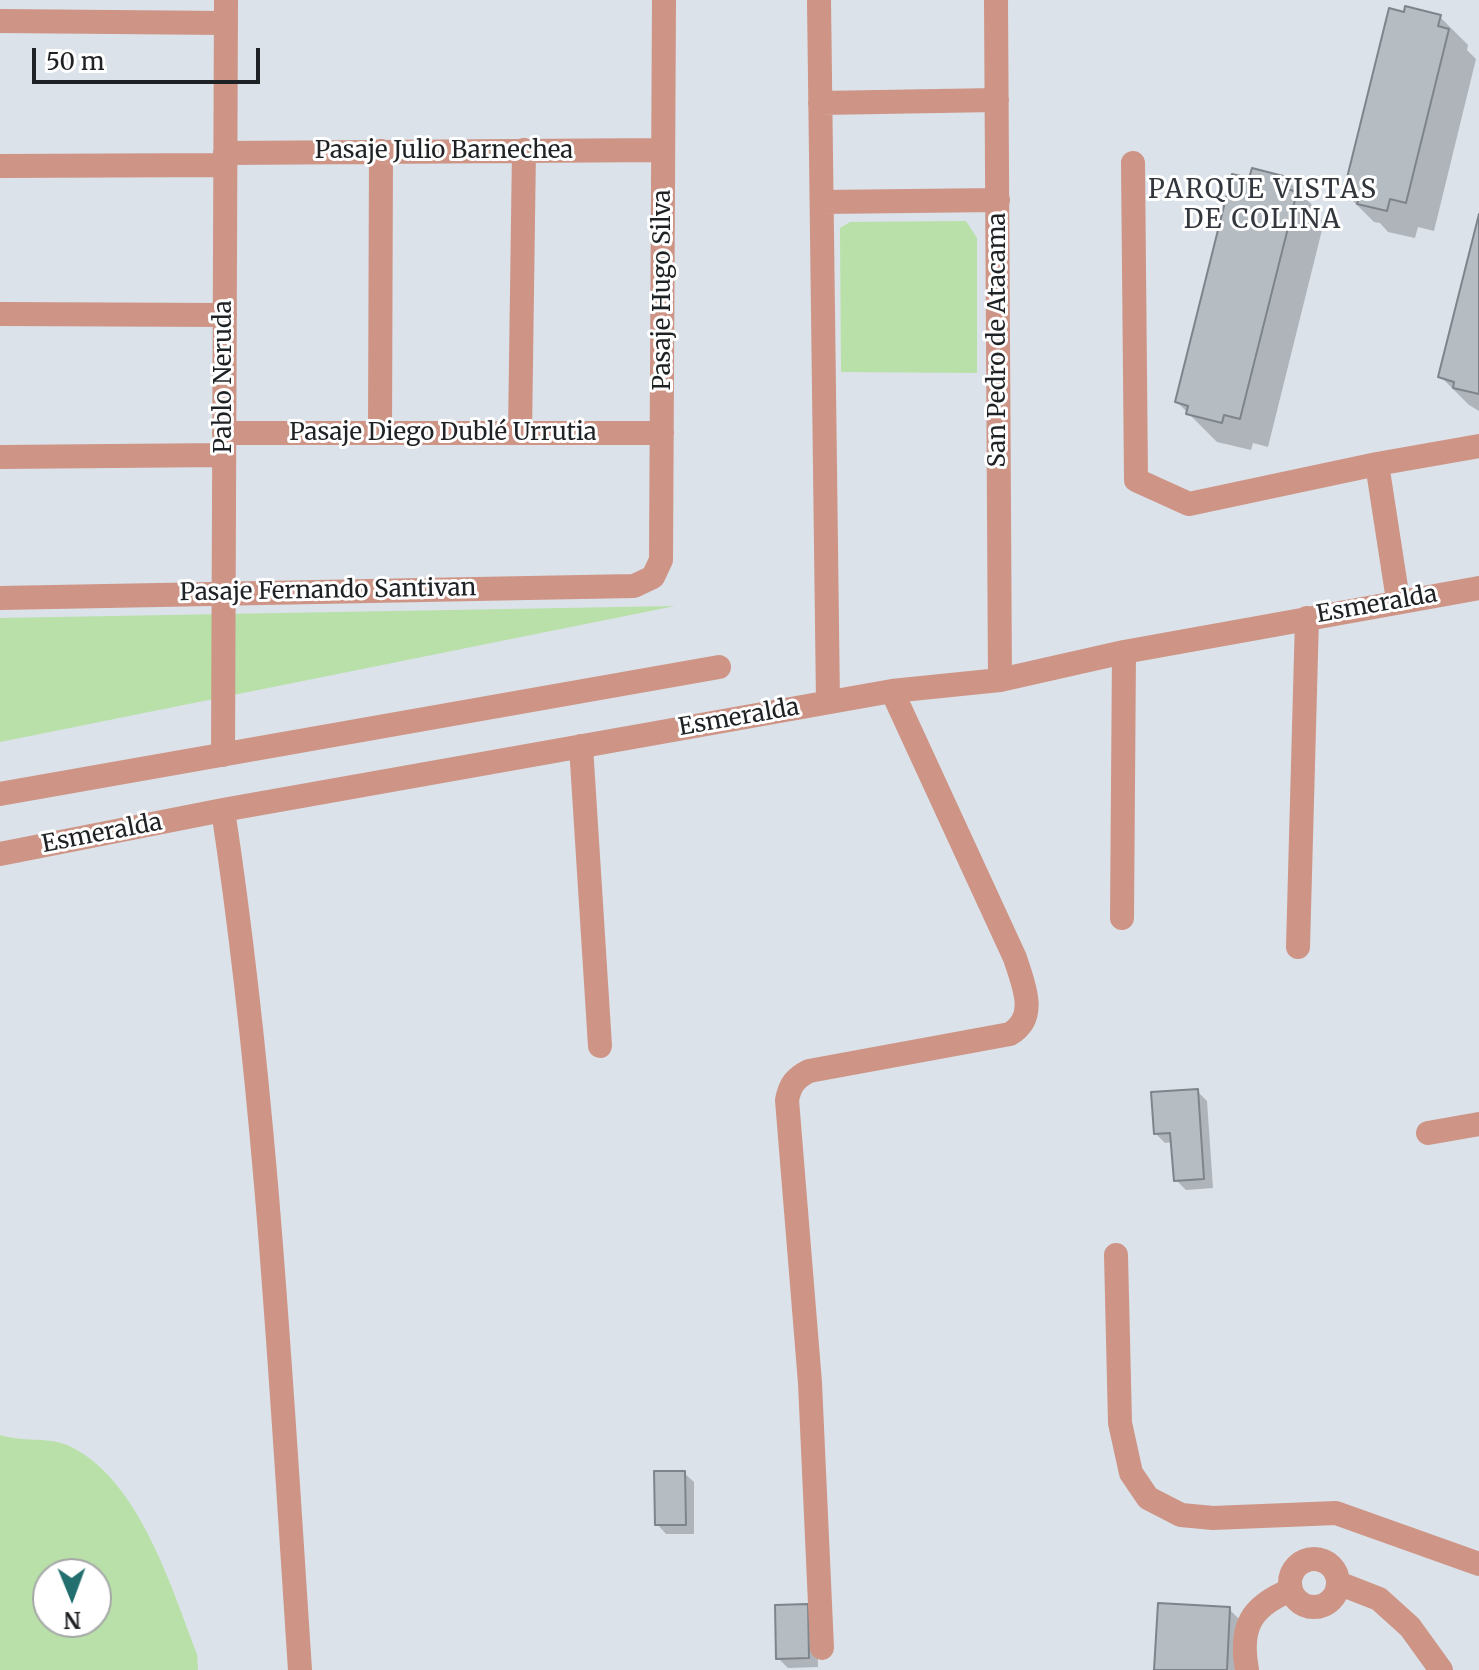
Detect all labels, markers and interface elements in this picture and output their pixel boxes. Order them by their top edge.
scale bar [36,32,264,82]
text: 50 m [46,46,105,77]
street label: Pasaje Julio Barnechea [315,137,573,165]
district label: PARQUE VISTAS DE COLINA [1148,175,1378,236]
street label: Pasaje Hugo Silva [649,190,677,390]
street label: San Pedro de Atacama [984,213,1012,467]
street label: Pablo Neruda [210,300,238,454]
street label: Pasaje Diego Dublé Urrutia [289,419,597,447]
street label: Pasaje Fernando Santivan [179,574,477,608]
street label: Esmeralda [1314,580,1440,630]
street label: Esmeralda [676,693,802,743]
street label: Esmeralda [39,808,165,860]
north arrow [32,1558,112,1638]
text: N [63,1606,81,1634]

